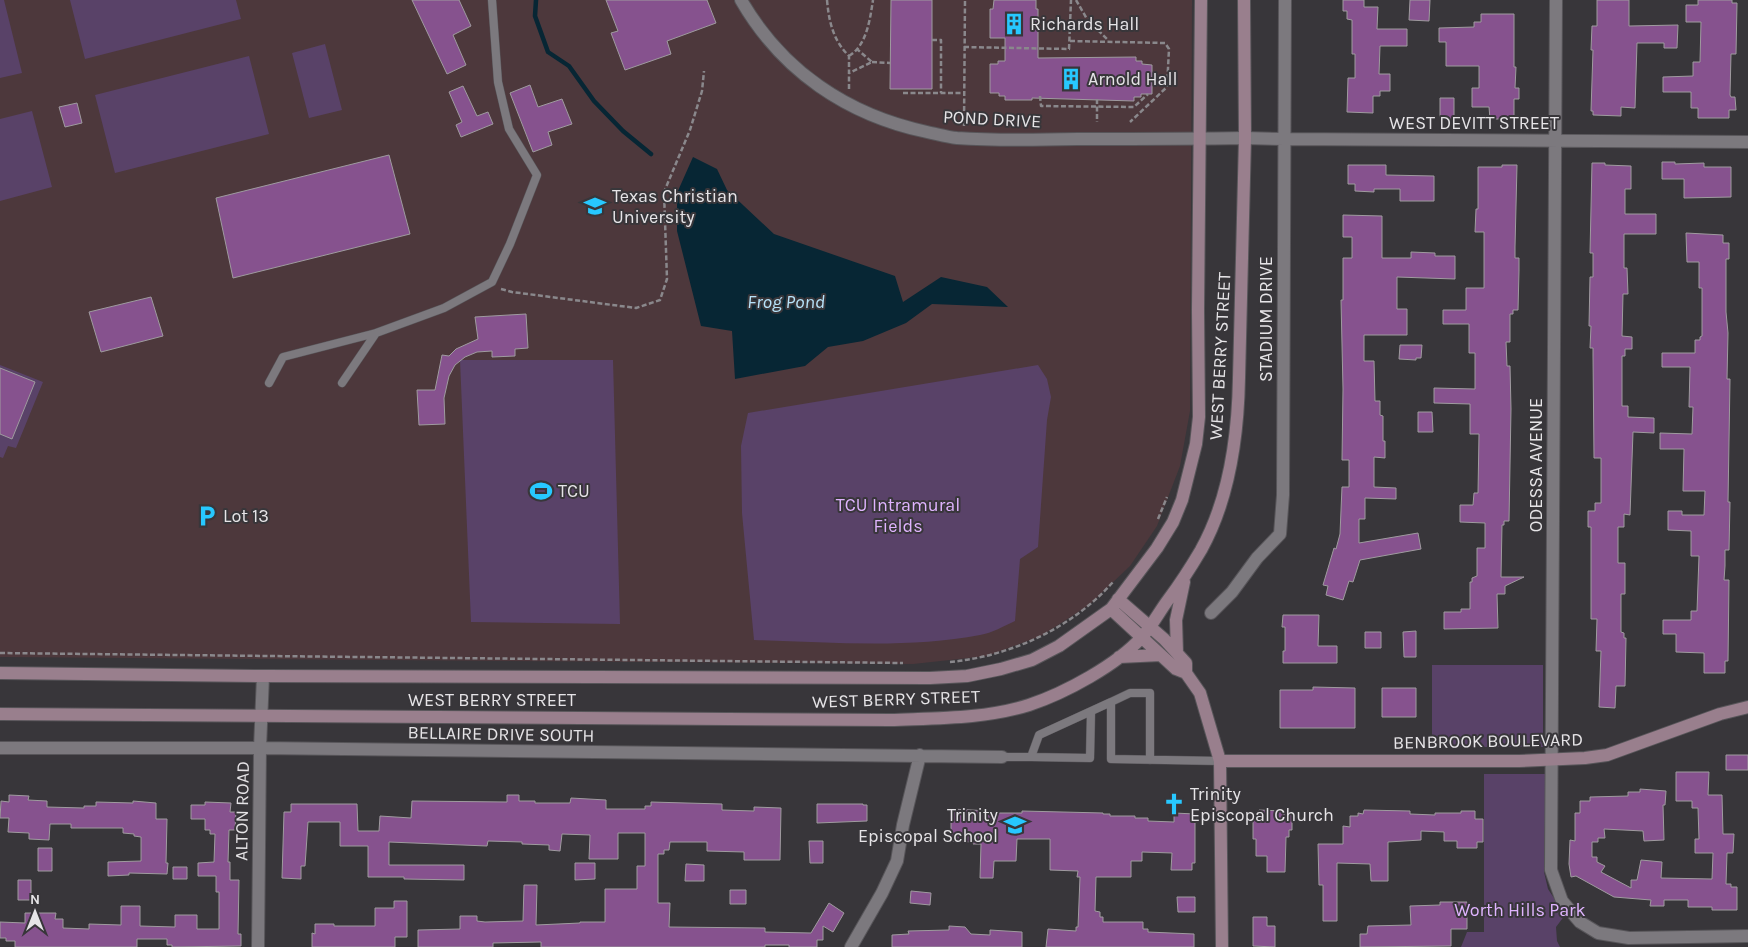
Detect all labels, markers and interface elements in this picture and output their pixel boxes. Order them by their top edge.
building icon: Richards Hall [1001,11,1027,37]
place label: Richards Hall [1030,13,1139,35]
building icon: Arnold Hall [1058,66,1084,92]
place label: Arnold Hall [1088,68,1178,90]
street label: POND DRIVE [942,105,1042,133]
street label: WEST DEVITT STREET [1389,112,1559,134]
place label: Texas Christian University [612,185,738,228]
school or university icon: Texas Christian University [582,193,608,219]
street label: STADIUM DRIVE [1255,256,1277,382]
street label: WEST BERRY STREET [1205,272,1235,440]
water label: Frog Pond [747,291,825,313]
street label: ODESSA AVENUE [1525,398,1547,532]
sports icon: TCU [528,478,554,504]
place label: TCU [558,480,590,502]
park label: TCU Intramural Fields [836,494,960,537]
parking icon: Lot 13 [194,503,220,529]
place label: Lot 13 [223,505,269,527]
street label: WEST BERRY STREET [812,685,980,713]
street label: WEST BERRY STREET [408,689,576,711]
street label: BELLAIRE DRIVE SOUTH [407,721,595,747]
street label: BENBROOK BOULEVARD [1393,728,1583,754]
street label: ALTON ROAD [230,761,254,861]
place label: Trinity Episcopal Church [1190,783,1334,826]
church icon: Trinity Episcopal Church [1161,791,1187,817]
place label: Trinity Episcopal School [858,804,999,847]
school or university icon: Trinity Episcopal School [1002,812,1028,838]
north arrow [10,887,60,937]
text: N [30,891,40,908]
park label: Worth Hills Park [1454,899,1586,921]

